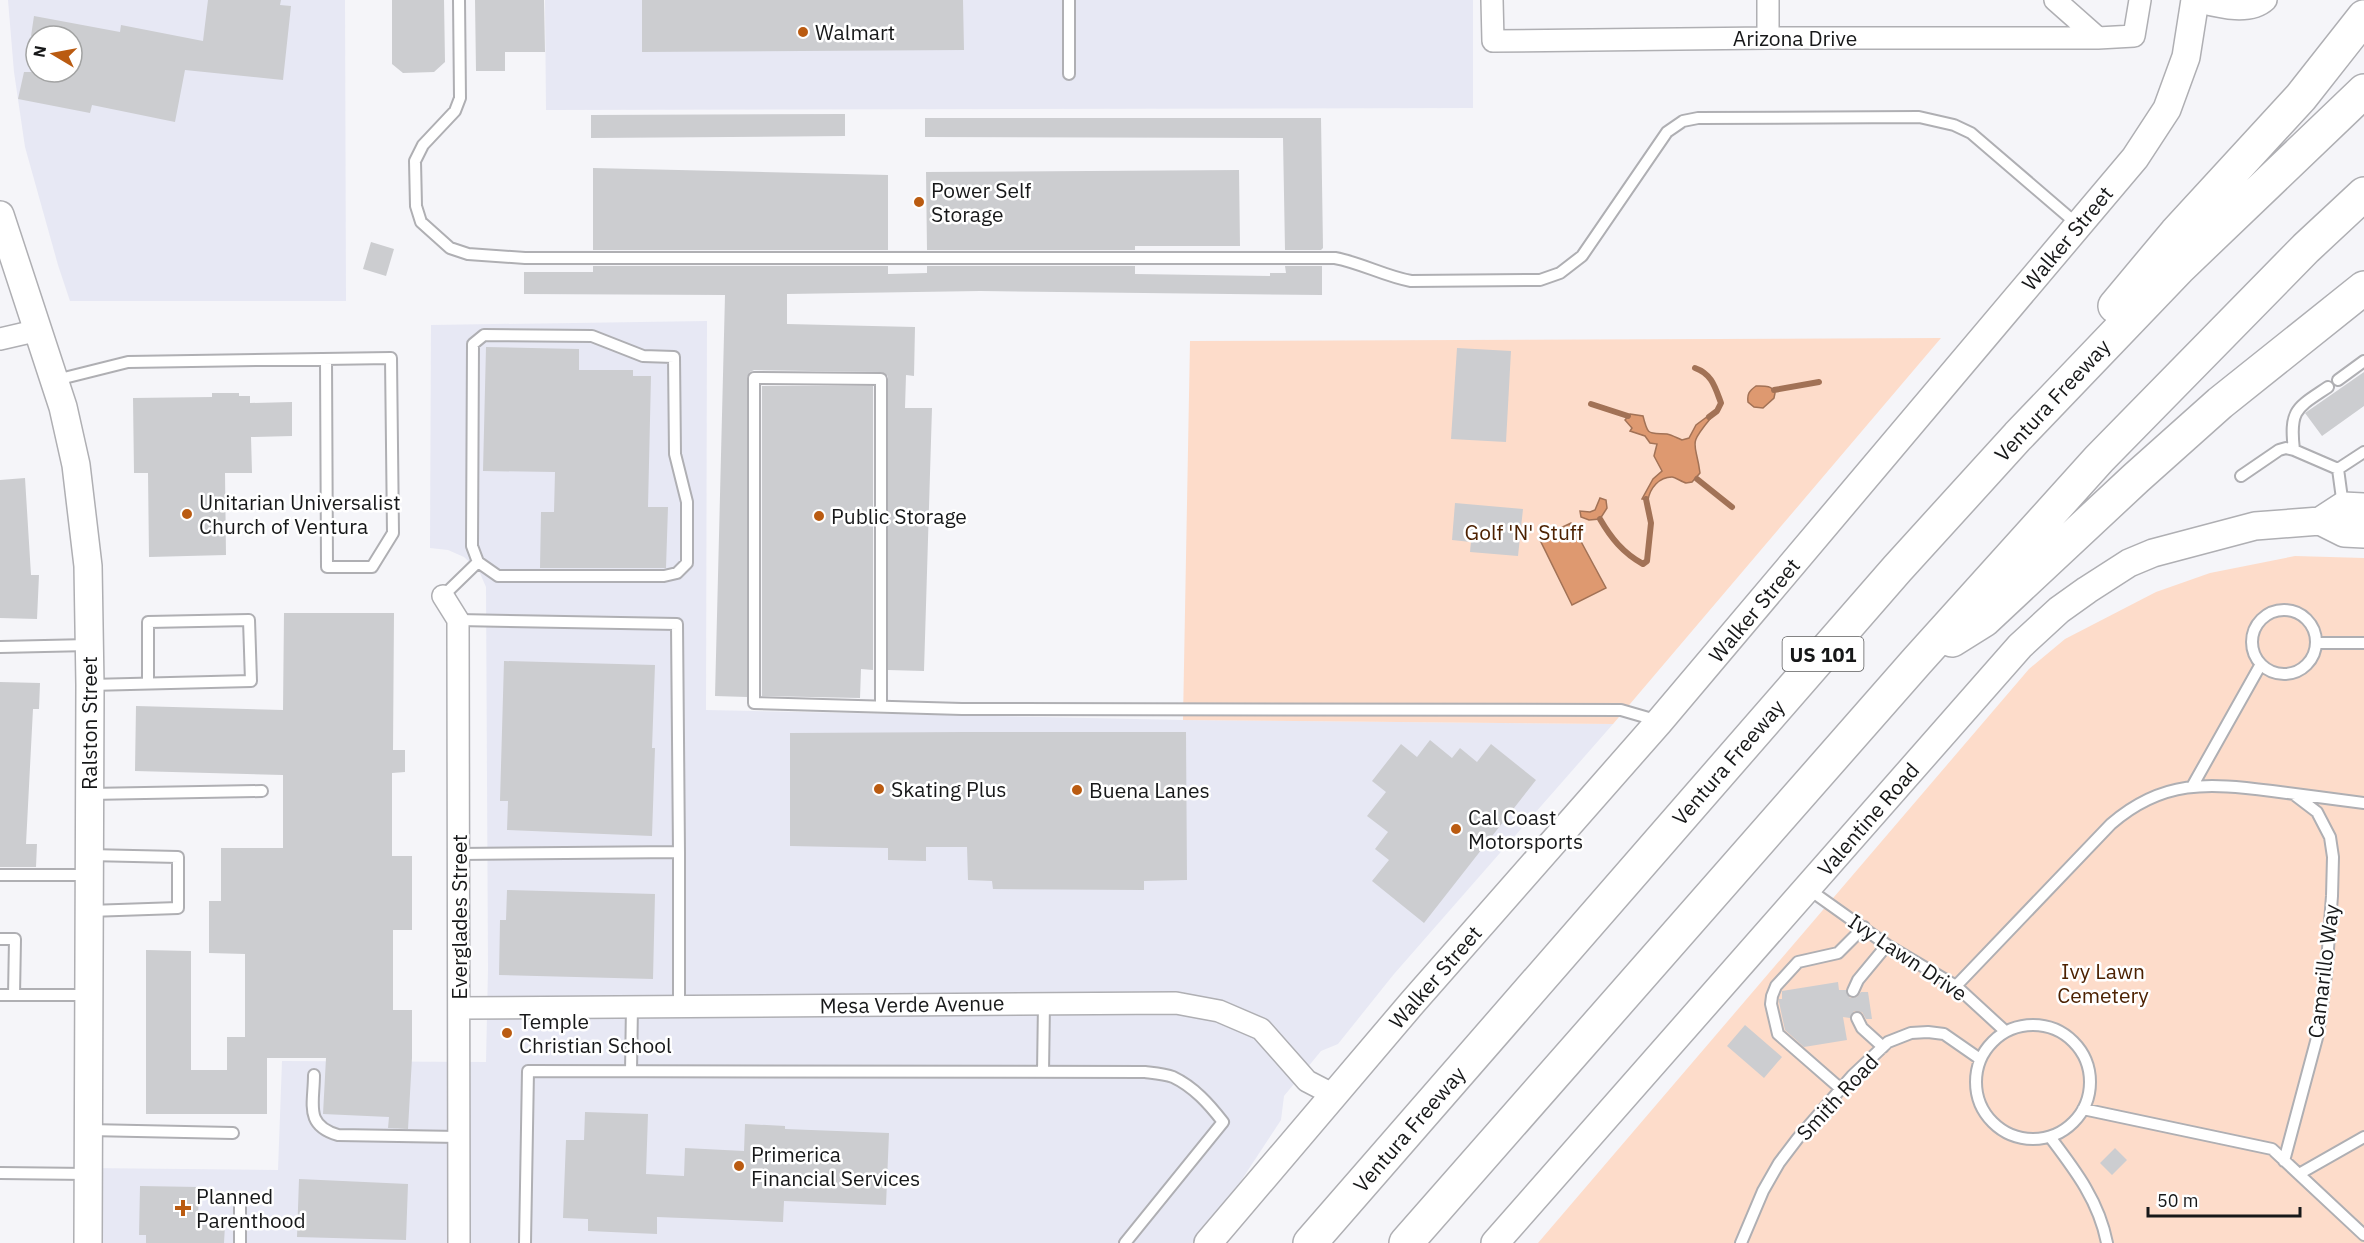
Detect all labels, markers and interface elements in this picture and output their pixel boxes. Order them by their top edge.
place label: Walmart [815,18,895,46]
north arrow [24,24,84,84]
street label: Arizona Drive [1733,24,1857,52]
marker: Walmart [796,25,810,39]
text: N [28,44,50,59]
place label: Power Self Storage [931,176,1032,228]
street label: Walker Street [2015,180,2119,296]
marker: Power Self Storage [912,195,926,209]
street label: Ventura Freeway [1988,332,2117,467]
place label: Unitarian Universalist Church of Ventura [199,488,401,540]
place label: Public Storage [831,502,967,530]
marker: Unitarian Universalist Church of Ventura [180,507,194,521]
marker: Public Storage [812,509,826,523]
park label: Golf 'N' Stuff [1465,518,1584,546]
street label: Walker Street [1702,552,1806,668]
road number: US 101 [1782,637,1864,671]
street label: Ralston Street [75,656,103,790]
street label: Ventura Freeway [1666,693,1791,831]
street label: Valentine Road [1811,756,1925,882]
place label: Skating Plus [891,775,1007,803]
place label: Buena Lanes [1089,776,1210,804]
marker: Skating Plus [872,782,886,796]
marker: Buena Lanes [1070,783,1084,797]
place label: Cal Coast Motorsports [1468,803,1583,855]
marker: Cal Coast Motorsports [1449,822,1463,836]
street label: Everglades Street [445,834,473,1000]
street label: Camarillo Way [2301,902,2345,1040]
street label: Ivy Lawn Drive [1843,907,1973,1007]
street label: Walker Street [1382,920,1488,1034]
park label: Ivy Lawn Cemetery [2057,957,2149,1009]
street label: Mesa Verde Avenue [819,988,1005,1020]
place label: Temple Christian School [519,1007,672,1059]
marker: Temple Christian School [500,1026,514,1040]
street label: Smith Road [1790,1048,1884,1146]
street label: Ventura Freeway [1347,1060,1472,1198]
place label: Primerica Financial Services [751,1140,920,1192]
marker: Primerica Financial Services [732,1159,746,1173]
scale bar [2148,1180,2300,1218]
place label: Planned Parenthood [196,1182,306,1234]
text: 50 m [2157,1189,2199,1212]
marker: Planned Parenthood [174,1199,192,1217]

